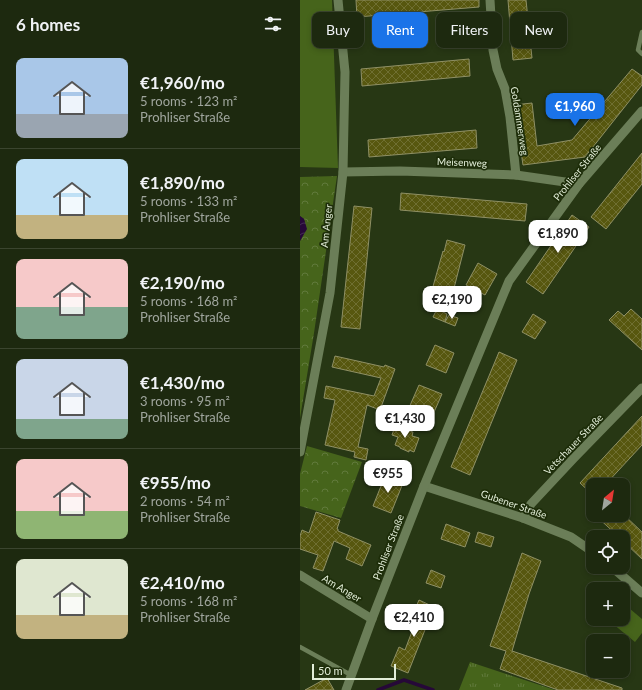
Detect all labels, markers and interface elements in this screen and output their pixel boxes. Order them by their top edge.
chip: Buy [312,12,364,48]
chip: Rent [372,12,428,48]
chip: Filters [436,12,502,48]
chip: New [510,12,567,48]
icon: filters [262,13,284,35]
text: 6 homes [16,14,80,35]
text: €1,960/mo [140,72,225,93]
icon: home [48,74,96,122]
street label: Goldammerweg [509,86,531,156]
text: 5 rooms · 123 m² [140,93,237,109]
pin: €1,960 [542,93,608,127]
text: €1,960 [555,98,595,114]
text: Prohliser Straße [140,109,230,125]
street label: Prohliser Straße [551,141,603,203]
street label: Meisenweg [437,155,487,169]
text: €1,890/mo [140,172,225,193]
icon: home [48,175,96,223]
text: 5 rooms · 133 m² [140,193,237,209]
street label: Am Anger [318,203,334,248]
text: Prohliser Straße [140,209,230,225]
pin: €1,890 [525,220,591,254]
text: €1,890 [538,225,578,241]
text: €2,190/mo [140,272,225,293]
icon: home [48,275,96,323]
pin: €2,190 [419,286,485,320]
text: €2,190 [432,291,472,307]
text: 5 rooms · 168 m² [140,293,237,309]
text: Prohliser Straße [140,309,230,325]
text: €1,430/mo [140,372,225,393]
icon: home [48,375,96,423]
text: 3 rooms · 95 m² [140,393,230,409]
pin: €1,430 [372,405,438,439]
text: Prohliser Straße [140,409,230,425]
text: €1,430 [385,410,425,426]
street label: Vetschauer Straße [541,411,605,477]
pin: €955 [364,460,412,494]
text: €955 [373,465,403,481]
text: €955/mo [140,472,211,493]
icon: home [48,475,96,523]
north arrow [586,478,630,522]
map controls [586,478,630,678]
street label: Gubener Straße [479,487,549,521]
text: 2 rooms · 54 m² [140,493,230,509]
text: Prohliser Straße [140,509,230,525]
street label: Prohliser Straße [370,512,406,582]
button: locate [586,530,630,574]
text: €2,410/mo [140,572,225,593]
street label: Am Anger [320,572,364,605]
icon: home [48,575,96,623]
button: + [586,582,630,626]
text: 5 rooms · 168 m² [140,593,237,609]
pin: €2,410 [381,604,447,638]
text: Prohliser Straße [140,609,230,625]
text: €2,410 [394,609,434,625]
button: − [586,634,630,678]
scale bar [312,662,396,681]
text: 50 m [318,664,343,677]

